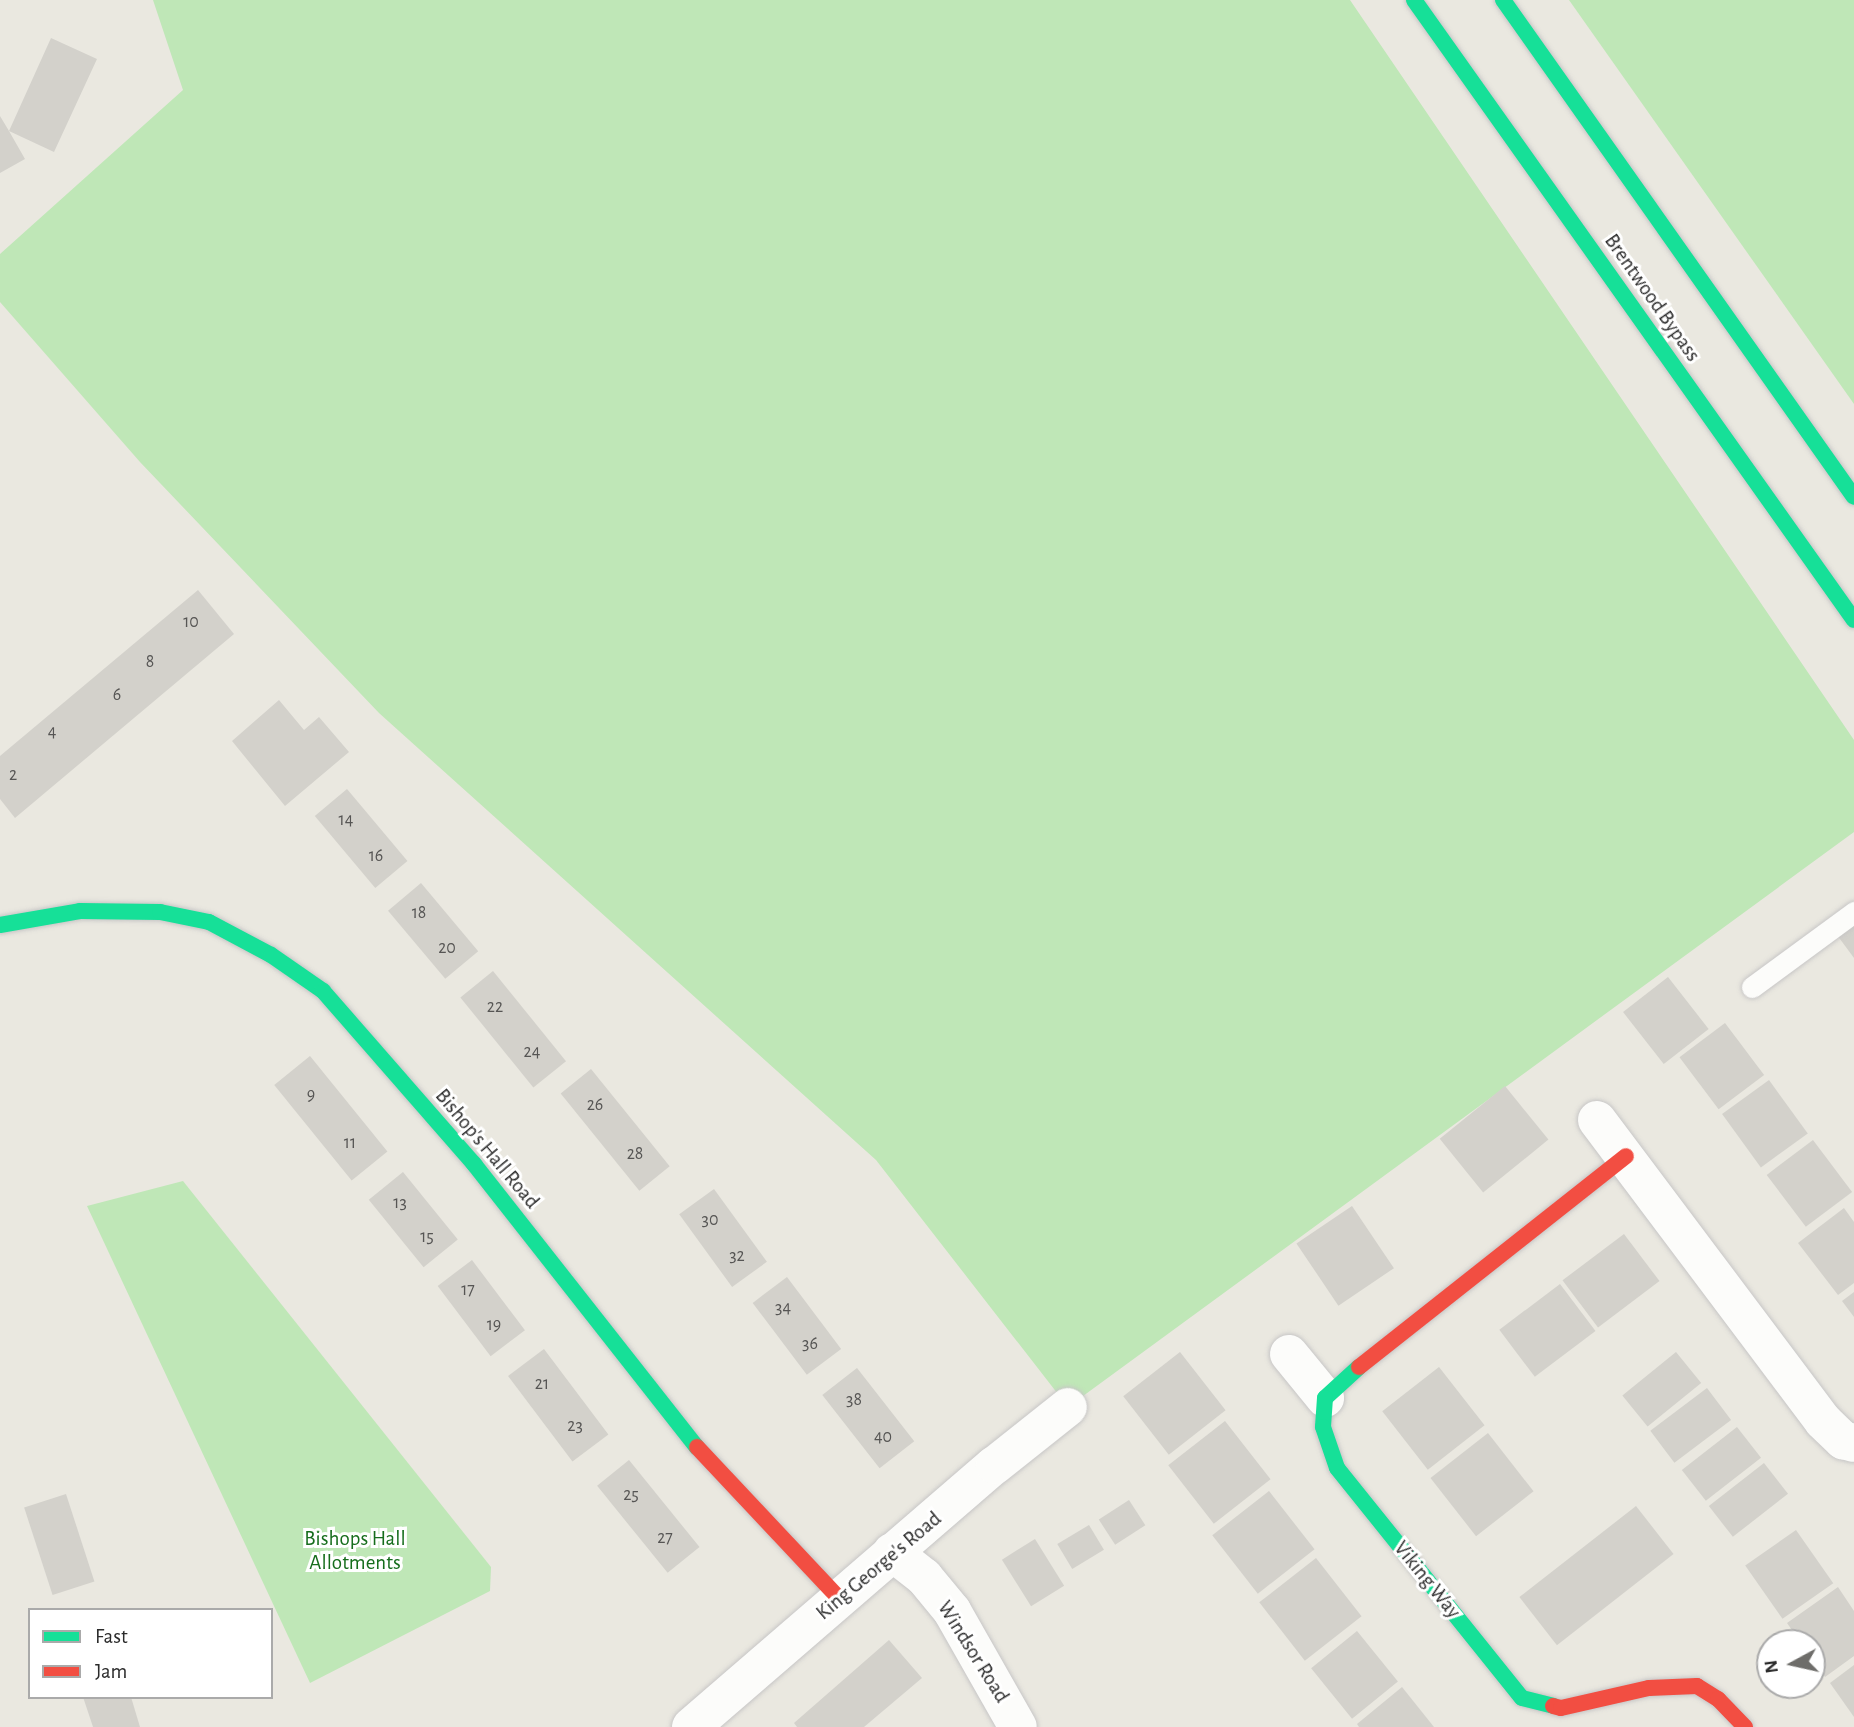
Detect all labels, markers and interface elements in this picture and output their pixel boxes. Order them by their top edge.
street label: Brentwood Bypass [1599,229,1705,367]
house number: 10 [183,611,199,633]
house number: 8 [146,651,154,673]
house number: 6 [113,684,121,706]
house number: 4 [48,721,56,743]
house number: 2 [9,764,17,786]
house number: 14 [339,809,353,831]
house number: 16 [369,845,383,867]
house number: 18 [412,902,426,924]
house number: 20 [438,937,456,959]
house number: 22 [487,996,503,1018]
house number: 24 [524,1041,540,1063]
house number: 9 [307,1084,315,1106]
street label: Bishop's Hall Road [430,1084,544,1214]
house number: 26 [587,1094,603,1116]
house number: 11 [344,1132,356,1154]
house number: 28 [627,1143,643,1165]
house number: 13 [393,1192,407,1214]
house number: 30 [702,1209,718,1231]
house number: 15 [420,1226,434,1248]
house number: 32 [729,1245,745,1267]
house number: 17 [461,1279,475,1301]
house number: 34 [775,1297,791,1319]
house number: 19 [487,1314,501,1336]
house number: 36 [802,1333,818,1355]
house number: 21 [535,1373,549,1395]
house number: 38 [846,1389,862,1411]
house number: 23 [567,1415,583,1437]
house number: 40 [874,1426,892,1448]
house number: 25 [623,1484,639,1506]
street label: King George's Road [811,1506,947,1626]
park label: Bishops Hall Allotments [304,1526,406,1576]
house number: 27 [657,1527,673,1549]
street label: Viking Way [1388,1536,1466,1624]
street label: Windsor Road [932,1596,1014,1708]
legend [28,1608,273,1699]
text: Fast [95,1626,128,1647]
north arrow [1756,1629,1826,1699]
text: N [1761,1659,1782,1675]
text: Jam [95,1661,127,1682]

